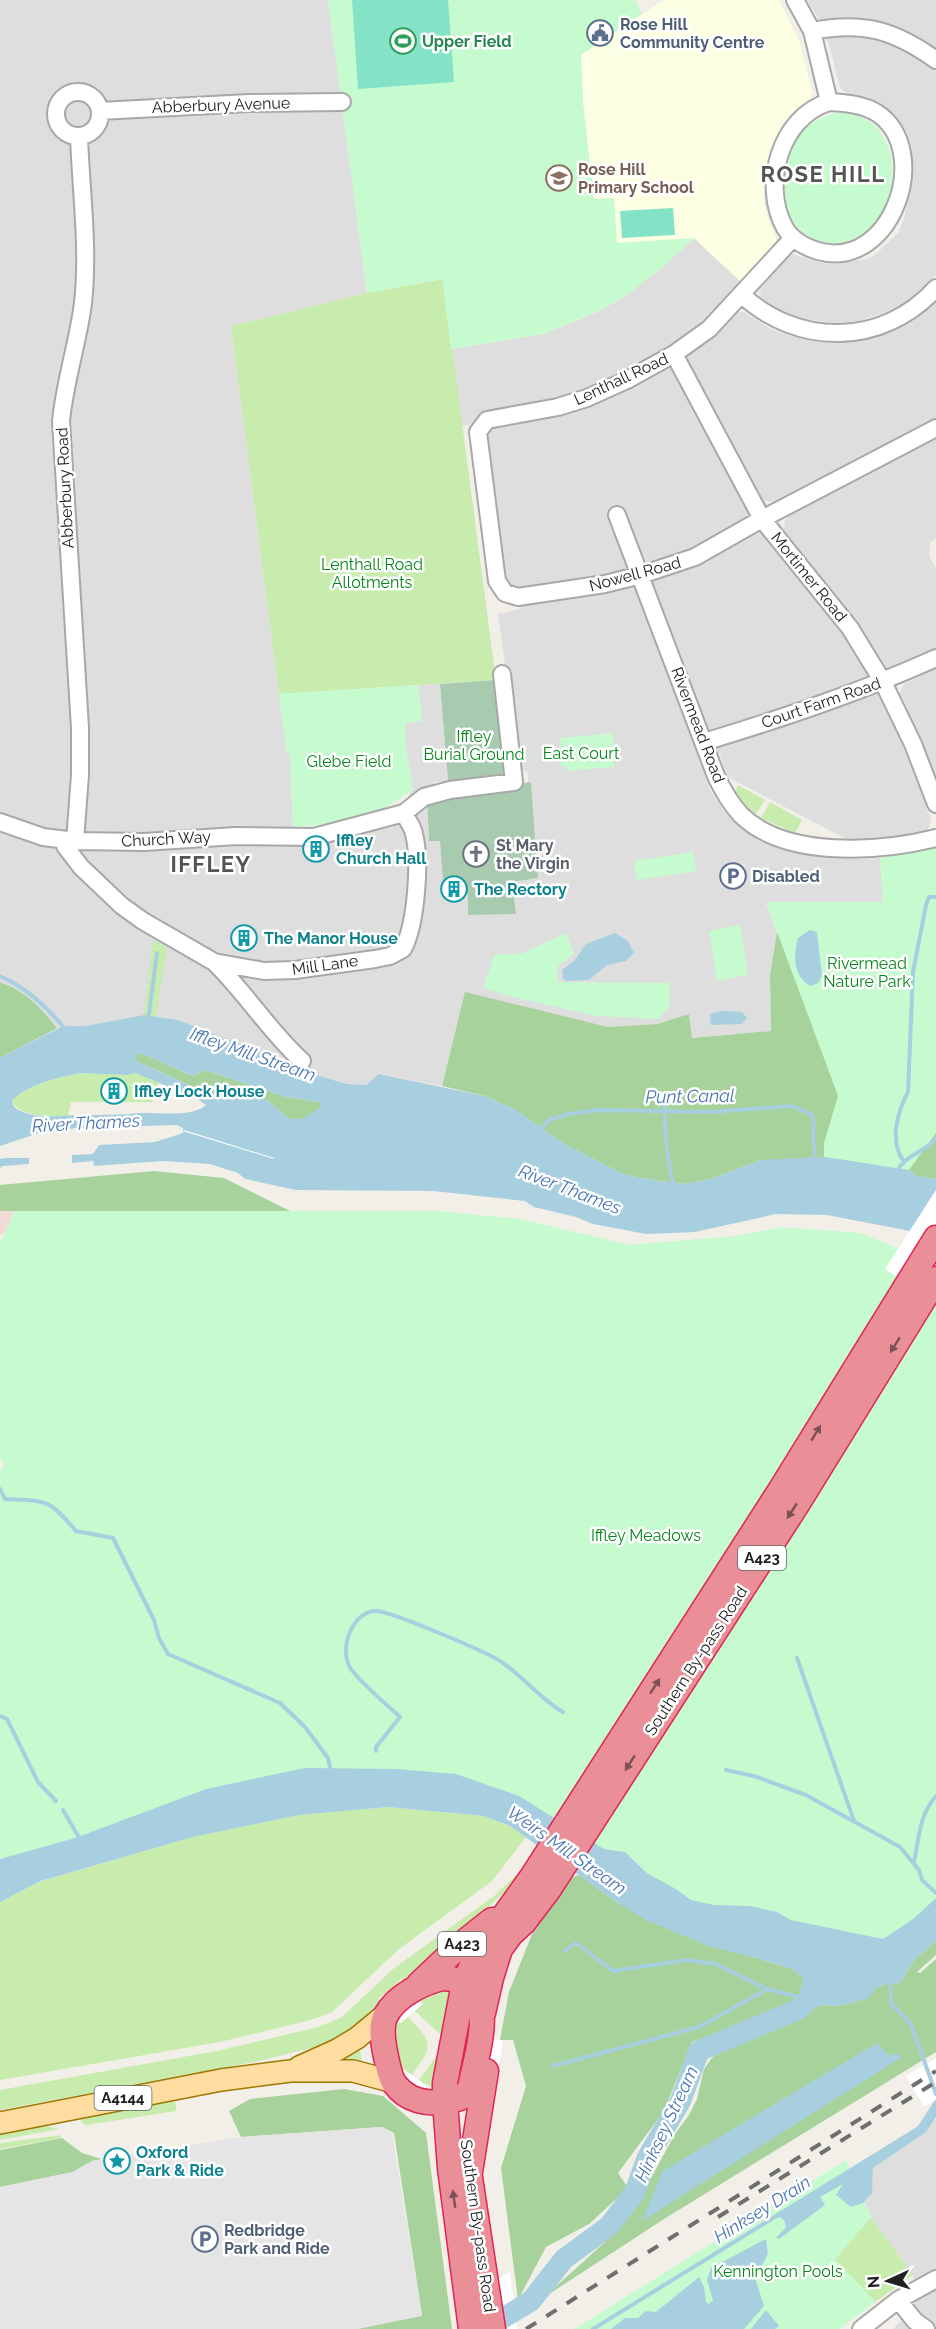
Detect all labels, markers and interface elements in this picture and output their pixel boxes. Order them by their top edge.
place label: Rose Hill Community Centre [620,15,765,52]
public building icon: Rose Hill Community Centre [585,18,615,48]
sports icon: Upper Field [388,26,418,56]
place label: Upper Field [422,32,512,51]
street label: Abberbury Avenue [151,93,291,117]
place label: Rose Hill Primary School [578,160,695,197]
district label: ROSE HILL [761,161,885,187]
school or university icon: Rose Hill Primary School [544,163,574,193]
street label: Lenthall Road [571,349,671,409]
street label: Abberbury Road [52,427,78,549]
street label: Mortimer Road [767,528,851,626]
street label: Nowell Road [587,553,683,595]
park label: Lenthall Road Allotments [321,555,423,592]
street label: Rivermead Road [667,664,729,786]
street label: Court Farm Road [759,674,883,732]
park label: Iffley Burial Ground [423,727,525,764]
park label: East Court [543,744,620,763]
park label: Glebe Field [306,752,392,771]
street label: Church Way [121,827,212,851]
place label: Iffley Church Hall [336,831,427,868]
building icon: Iffley Church Hall [301,834,331,864]
place label: St Mary the Virgin [496,836,570,873]
church icon: St Mary the Virgin [461,839,491,869]
district label: IFFLEY [170,851,252,877]
parking icon: Disabled [718,861,748,891]
place label: Disabled [752,867,820,886]
building icon: The Rectory [439,874,469,904]
place label: The Rectory [474,880,567,899]
building icon: The Manor House [229,923,259,953]
place label: The Manor House [264,929,398,948]
street label: Mill Lane [291,951,359,979]
park label: Rivermead Nature Park [823,954,911,991]
water label: Iffley Mill Stream [187,1023,319,1085]
building icon: Iffley Lock House [99,1076,129,1106]
place label: Iffley Lock House [134,1082,265,1101]
water label: Punt Canal [645,1085,735,1107]
water label: River Thames [31,1110,141,1136]
water label: River Thames [516,1160,625,1218]
one-way arrow [889,1337,900,1353]
one-way arrow [811,1425,822,1441]
one-way arrow [787,1503,798,1519]
park label: Iffley Meadows [591,1526,701,1545]
road number: A423 [738,1546,786,1570]
street label: Southern By-pass Road [641,1583,751,1739]
one-way arrow [649,1678,660,1694]
one-way arrow [625,1755,636,1771]
water label: Weirs Mill Stream [504,1801,630,1899]
road number: A423 [438,1932,486,1956]
water label: Hinksey Stream [630,2063,702,2185]
road number: A4144 [94,2086,152,2110]
street label: Southern By-pass Road [456,2138,500,2314]
place label: Oxford Park & Ride [136,2143,224,2180]
place icon: Oxford Park & Ride [102,2146,132,2176]
water label: Hinksey Drain [710,2171,814,2247]
one-way arrow [449,2189,459,2208]
place label: Redbridge Park and Ride [224,2221,330,2258]
parking icon: Redbridge Park and Ride [190,2224,220,2254]
north arrow [858,2251,918,2311]
park label: Kennington Pools [713,2262,843,2281]
text: N [864,2275,883,2289]

